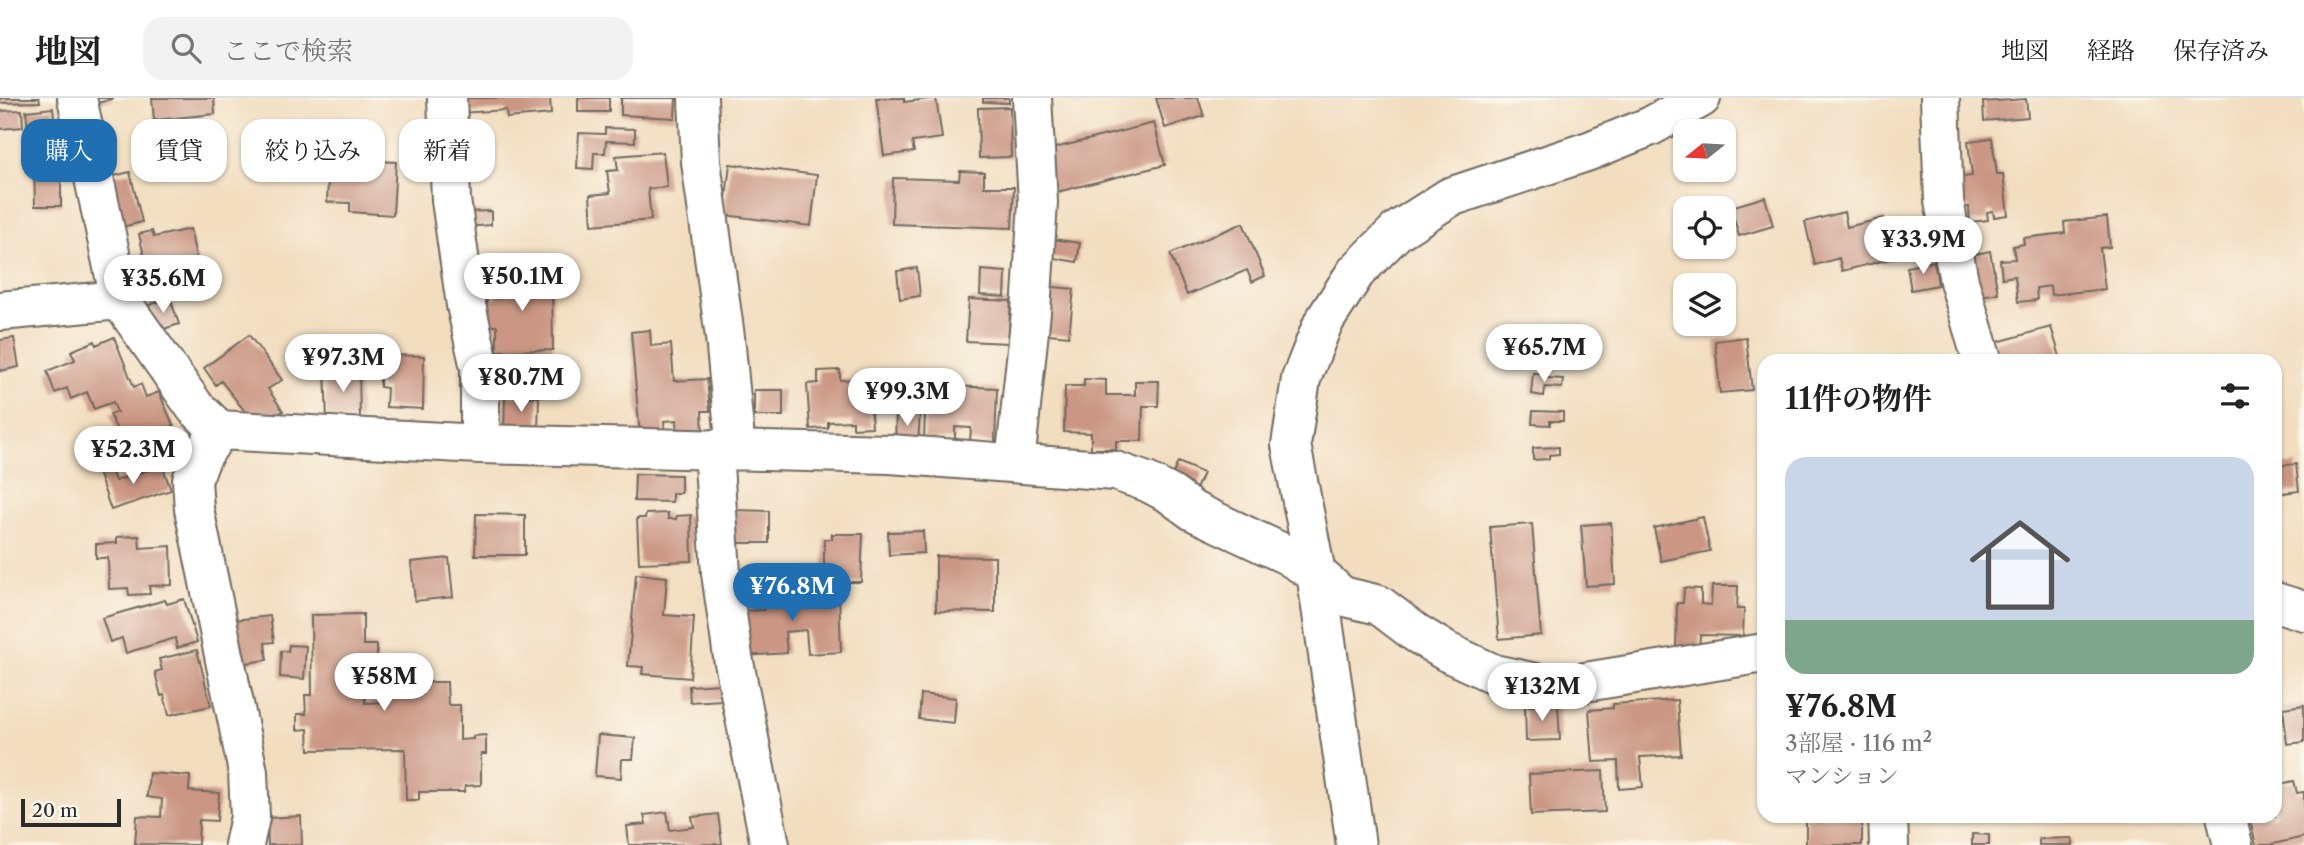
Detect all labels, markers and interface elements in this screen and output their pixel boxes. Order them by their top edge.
search box [143,17,633,80]
icon: search [167,29,205,67]
text: 地図 [35,31,101,72]
text: ここで検索 [223,35,353,67]
text: 地図 [2001,36,2049,65]
text: 経路 [2087,36,2135,65]
text: 保存済み [2173,36,2269,65]
chip: 購入 [21,119,117,182]
chip: 賃貸 [131,119,227,182]
chip: 絞り込み [241,119,385,182]
chip: 新着 [399,119,495,182]
north arrow [1673,119,1736,182]
map controls [1673,119,1736,336]
button: locate [1673,196,1736,259]
pin: ¥33.9M [1866,216,1980,276]
text: ¥33.9M [1880,225,1966,253]
pin: ¥50.1M [465,254,579,313]
pin: ¥35.6M [106,256,220,315]
text: ¥50.1M [480,262,564,290]
text: ¥35.6M [120,264,206,292]
button: layers [1673,273,1736,336]
pin: ¥65.7M [1487,324,1601,384]
text: ¥65.7M [1502,333,1586,361]
pin: ¥97.3M [286,334,400,394]
text: ¥97.3M [301,343,385,371]
pin: ¥80.7M [464,354,578,414]
text: ¥80.7M [478,363,564,391]
pin: ¥99.3M [850,368,964,428]
text: ¥99.3M [864,377,950,405]
icon: filters [2216,377,2254,415]
text: 11件の物件 [1785,380,1932,417]
pin: ¥52.3M [76,426,190,486]
text: ¥52.3M [90,435,176,463]
icon: home [1957,502,2083,628]
pin: ¥76.8M [735,564,849,623]
text: ¥76.8M [749,572,835,600]
pin: ¥58M [343,654,425,713]
text: ¥58M [350,662,418,690]
pin: ¥132M [1493,664,1591,723]
text: ¥132M [1503,672,1581,700]
text: ¥76.8M [1785,688,1897,725]
text: 3部屋 · 116 m² [1785,729,1932,757]
text: マンション [1785,762,1899,790]
scale bar [21,796,121,828]
text: 20 m [32,799,78,822]

